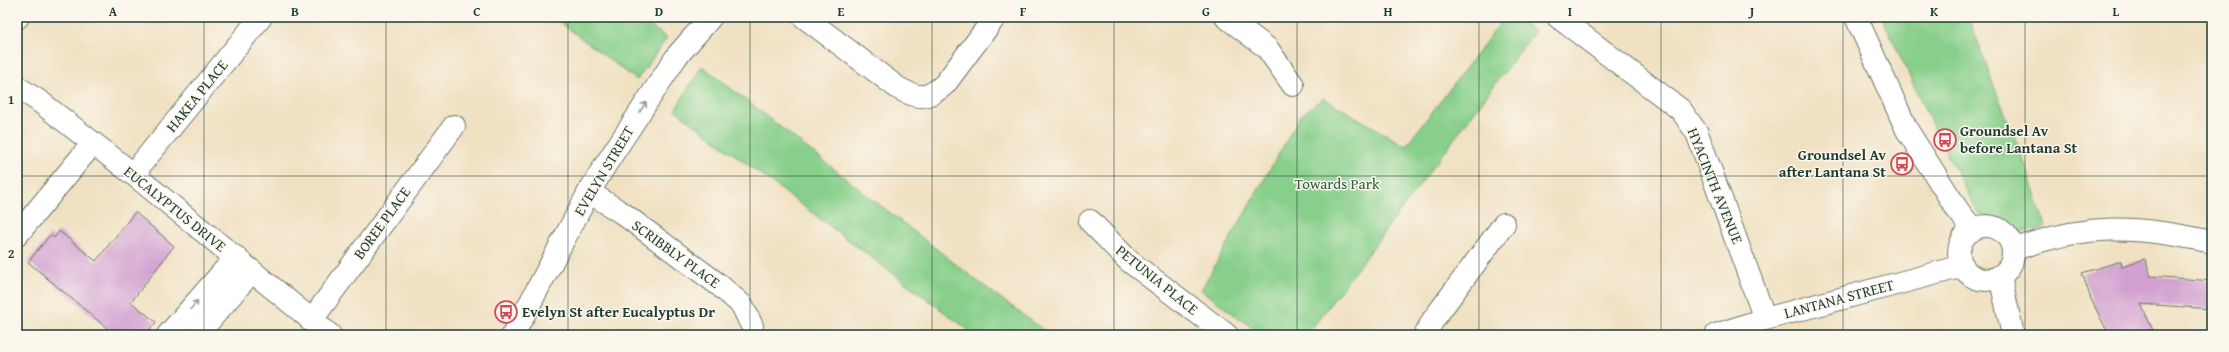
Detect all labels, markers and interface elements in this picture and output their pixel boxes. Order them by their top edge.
text: A [109,2,118,21]
text: B [291,2,299,21]
text: C [473,2,481,21]
text: D [655,2,663,21]
text: E [838,2,845,21]
text: F [1020,2,1027,21]
text: G [1202,2,1210,21]
text: H [1383,2,1393,21]
text: I [1568,2,1572,21]
text: J [1748,2,1755,21]
text: K [1930,2,1939,21]
text: L [2113,2,2120,21]
street label: HAKEA PLACE [161,55,233,136]
text: 1 [8,90,14,109]
one-way arrow [639,102,647,113]
place label: Groundsel Av before Lantana St [1960,120,2078,158]
street label: EVELYN STREET [568,121,639,220]
street label: HYACINTH AVENUE [1683,125,1748,247]
bus stop icon: Groundsel Av before Lantana St [1932,127,1958,153]
place label: Groundsel Av after Lantana St [1779,144,1886,182]
bus stop icon: Groundsel Av after Lantana St [1889,151,1915,177]
street label: EUCALYPTUS DRIVE [120,161,231,257]
park label: Towards Park [1294,173,1380,194]
street label: BOREE PLACE [348,182,415,263]
street label: SCRIBBLY PLACE [628,214,725,293]
street label: PETUNIA PLACE [1112,240,1203,320]
text: 2 [8,244,15,263]
street label: LANTANA STREET [1782,274,1897,323]
bus stop icon: Evelyn St after Eucalyptus Dr [493,299,519,325]
one-way arrow [189,301,198,311]
place label: Evelyn St after Eucalyptus Dr [522,301,715,322]

